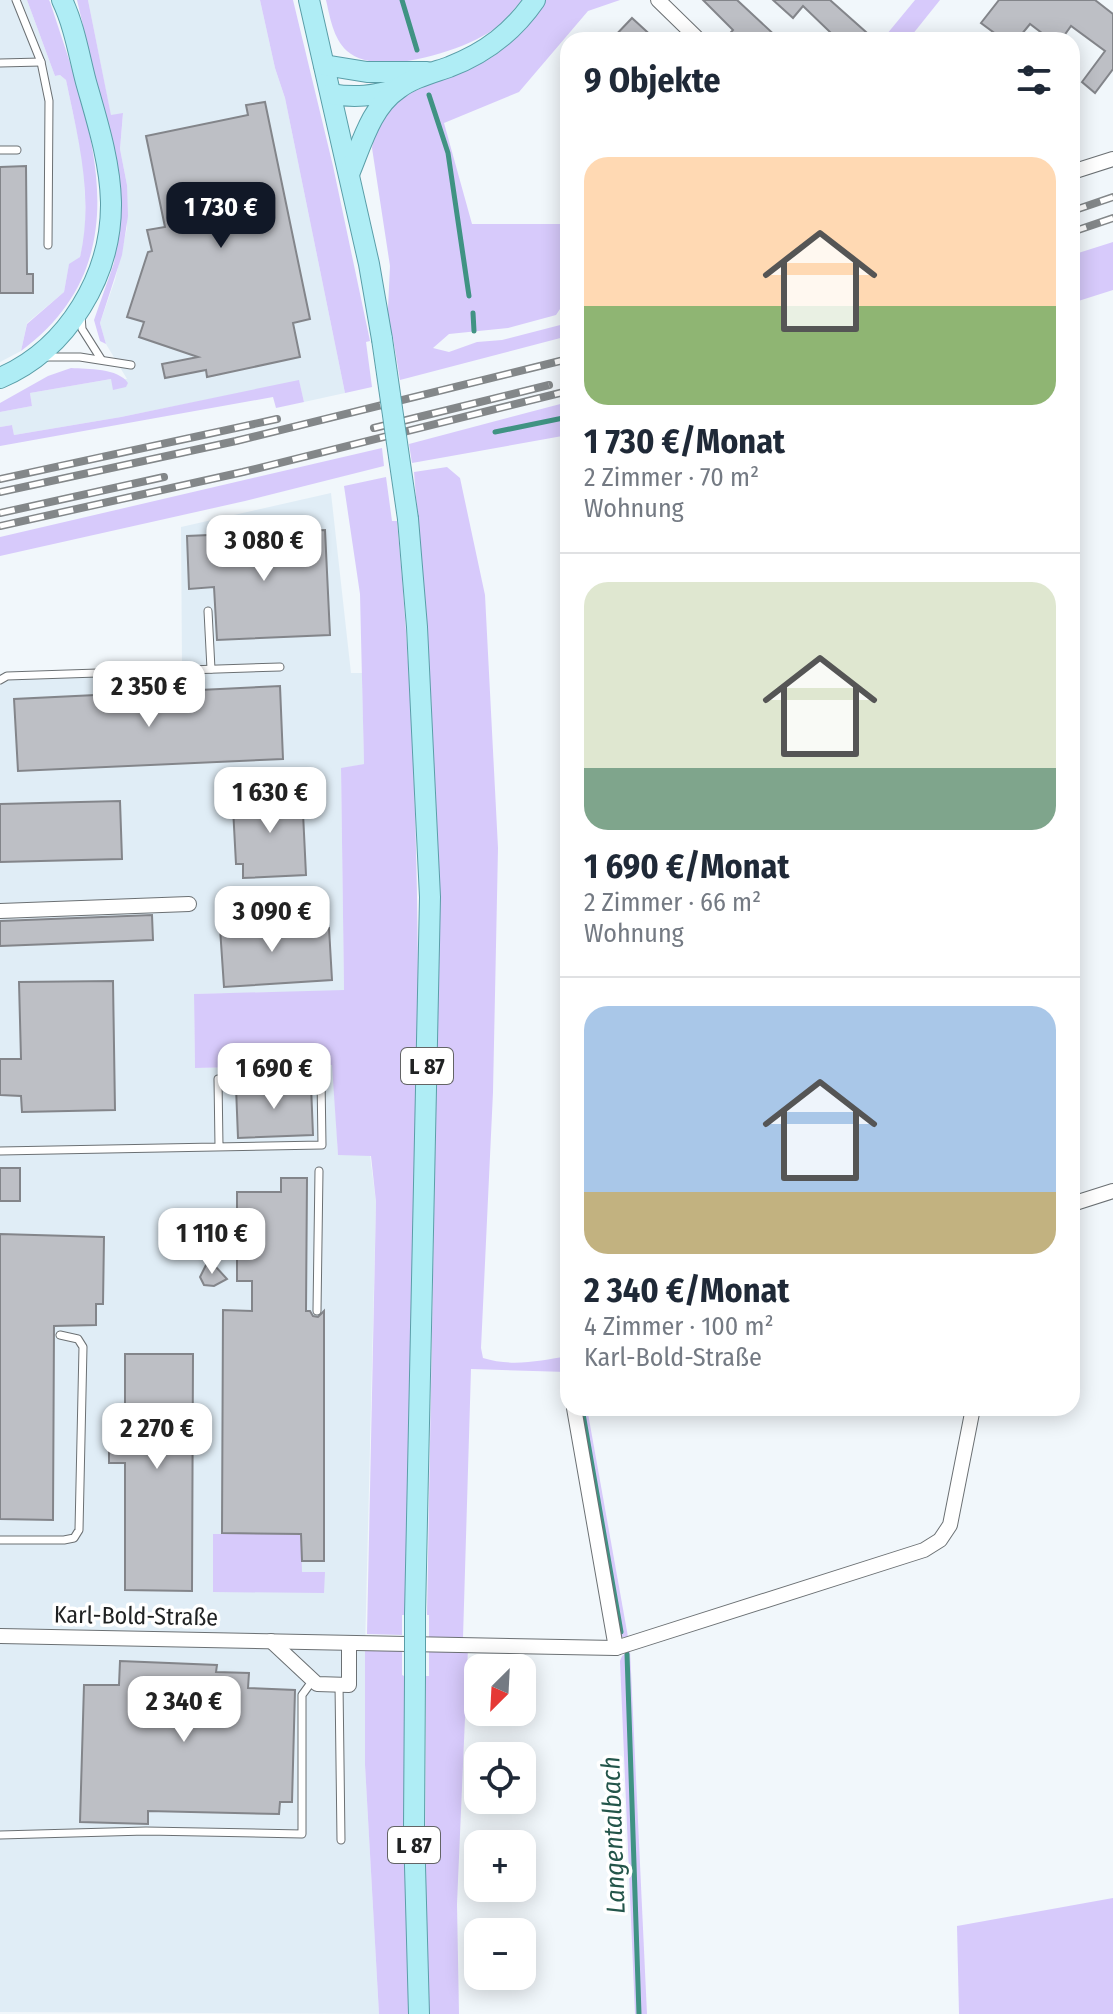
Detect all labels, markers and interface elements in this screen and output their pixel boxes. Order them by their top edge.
icon: filters [1012,58,1056,102]
text: 9 Objekte [584,60,720,101]
pin: 1 730 € [147,182,295,250]
text: 1 730 € [184,192,258,223]
icon: home [748,209,892,353]
text: 1 730 €/Monat [584,421,785,462]
text: 2 Zimmer · 70 m² [584,462,759,493]
text: Wohnung [584,493,684,524]
pin: 3 080 € [190,515,338,583]
text: 3 080 € [224,525,304,556]
icon: home [748,634,892,778]
pin: 2 350 € [75,661,223,729]
text: 2 350 € [111,671,187,702]
pin: 1 630 € [196,767,344,835]
text: 1 630 € [232,777,308,808]
text: 1 690 €/Monat [584,846,789,887]
pin: 3 090 € [198,886,346,954]
text: 2 Zimmer · 66 m² [584,887,761,918]
text: 3 090 € [233,896,311,927]
text: Wohnung [584,918,684,949]
pin: 1 690 € [200,1043,348,1111]
road number: L 87 [401,1048,453,1084]
text: 1 690 € [236,1053,312,1084]
icon: home [748,1058,892,1202]
pin: 1 110 € [138,1208,286,1276]
text: 1 110 € [176,1218,248,1249]
text: 2 340 €/Monat [584,1270,789,1311]
text: 4 Zimmer · 100 m² [584,1311,774,1342]
text: Karl-Bold-Straße [584,1342,762,1373]
pin: 2 270 € [83,1403,231,1471]
text: 2 270 € [120,1413,194,1444]
street label: Karl-Bold-Straße [54,1601,218,1631]
north arrow [464,1654,536,1726]
map controls [464,1654,536,1990]
pin: 2 340 € [110,1676,258,1744]
text: 2 340 € [146,1686,222,1717]
button: locate [464,1742,536,1814]
water label: Langentalbach [595,1756,632,1914]
road number: L 87 [388,1827,440,1863]
button: + [464,1830,536,1902]
button: − [464,1918,536,1990]

